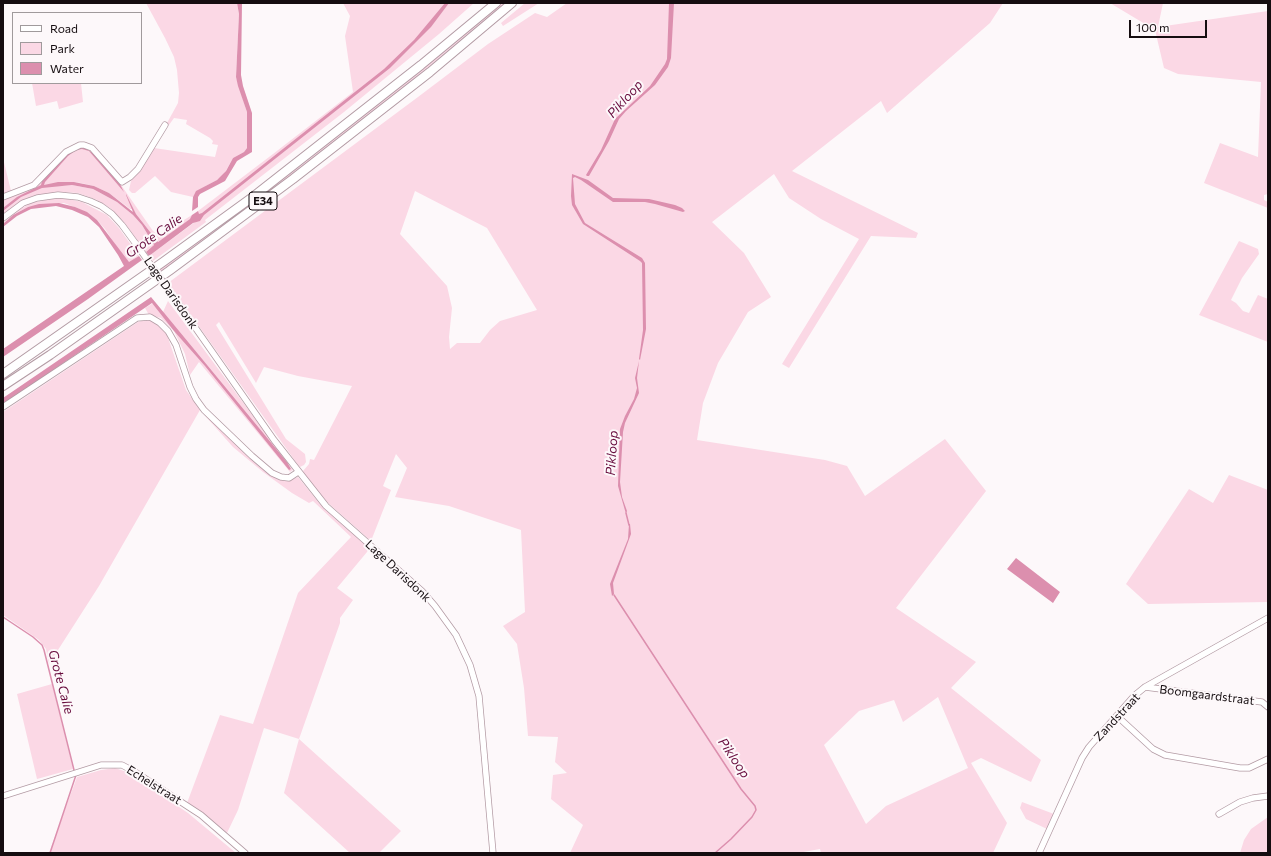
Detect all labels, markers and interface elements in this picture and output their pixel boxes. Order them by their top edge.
legend [12,12,142,84]
scale bar [1131,12,1209,38]
text: 100 m [1136,20,1170,34]
text: Road [50,21,78,35]
text: Park [50,41,75,55]
text: Water [50,61,84,75]
water label: Pikloop [604,77,646,121]
road number: E34 [249,192,277,210]
water label: Grote Calie [123,211,185,261]
street label: Lage Darisdonk [141,254,201,332]
water label: Pikloop [603,430,621,476]
street label: Lage Darisdonk [362,537,434,605]
water label: Grote Calie [45,648,77,716]
street label: Boomgaardstraat [1159,682,1255,708]
street label: Zandstraat [1091,690,1143,744]
water label: Pikloop [715,735,753,781]
street label: Echelstraat [124,763,184,807]

